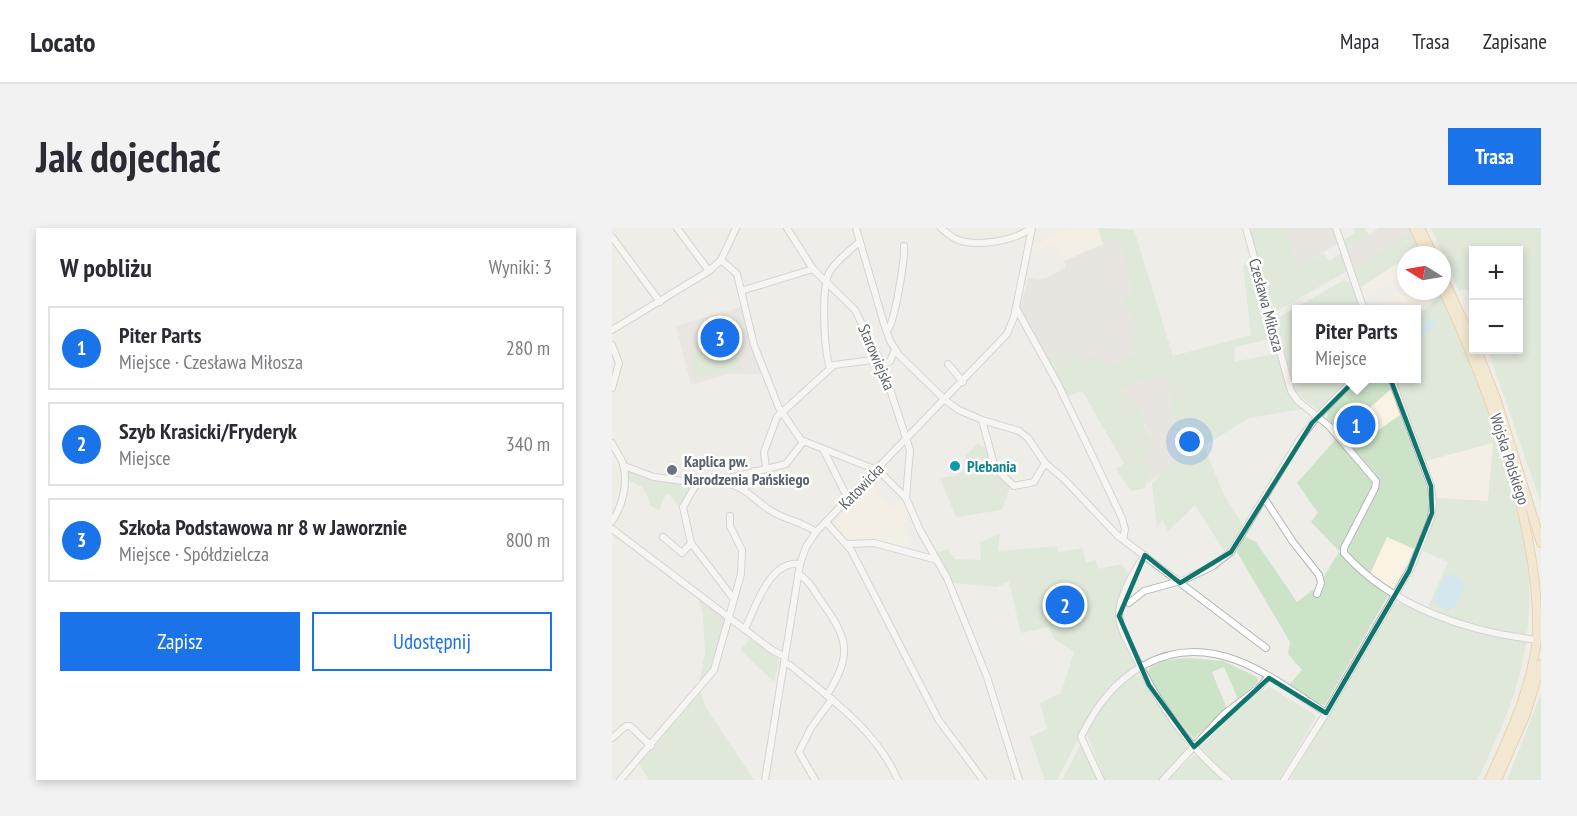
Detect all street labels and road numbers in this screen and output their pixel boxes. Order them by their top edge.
street label: Czesława Miłosza [1245,256,1289,354]
street label: Starowiejska [854,321,900,393]
street label: Wojska Polskiego [1486,411,1534,507]
street label: Katowicka [834,459,888,513]

